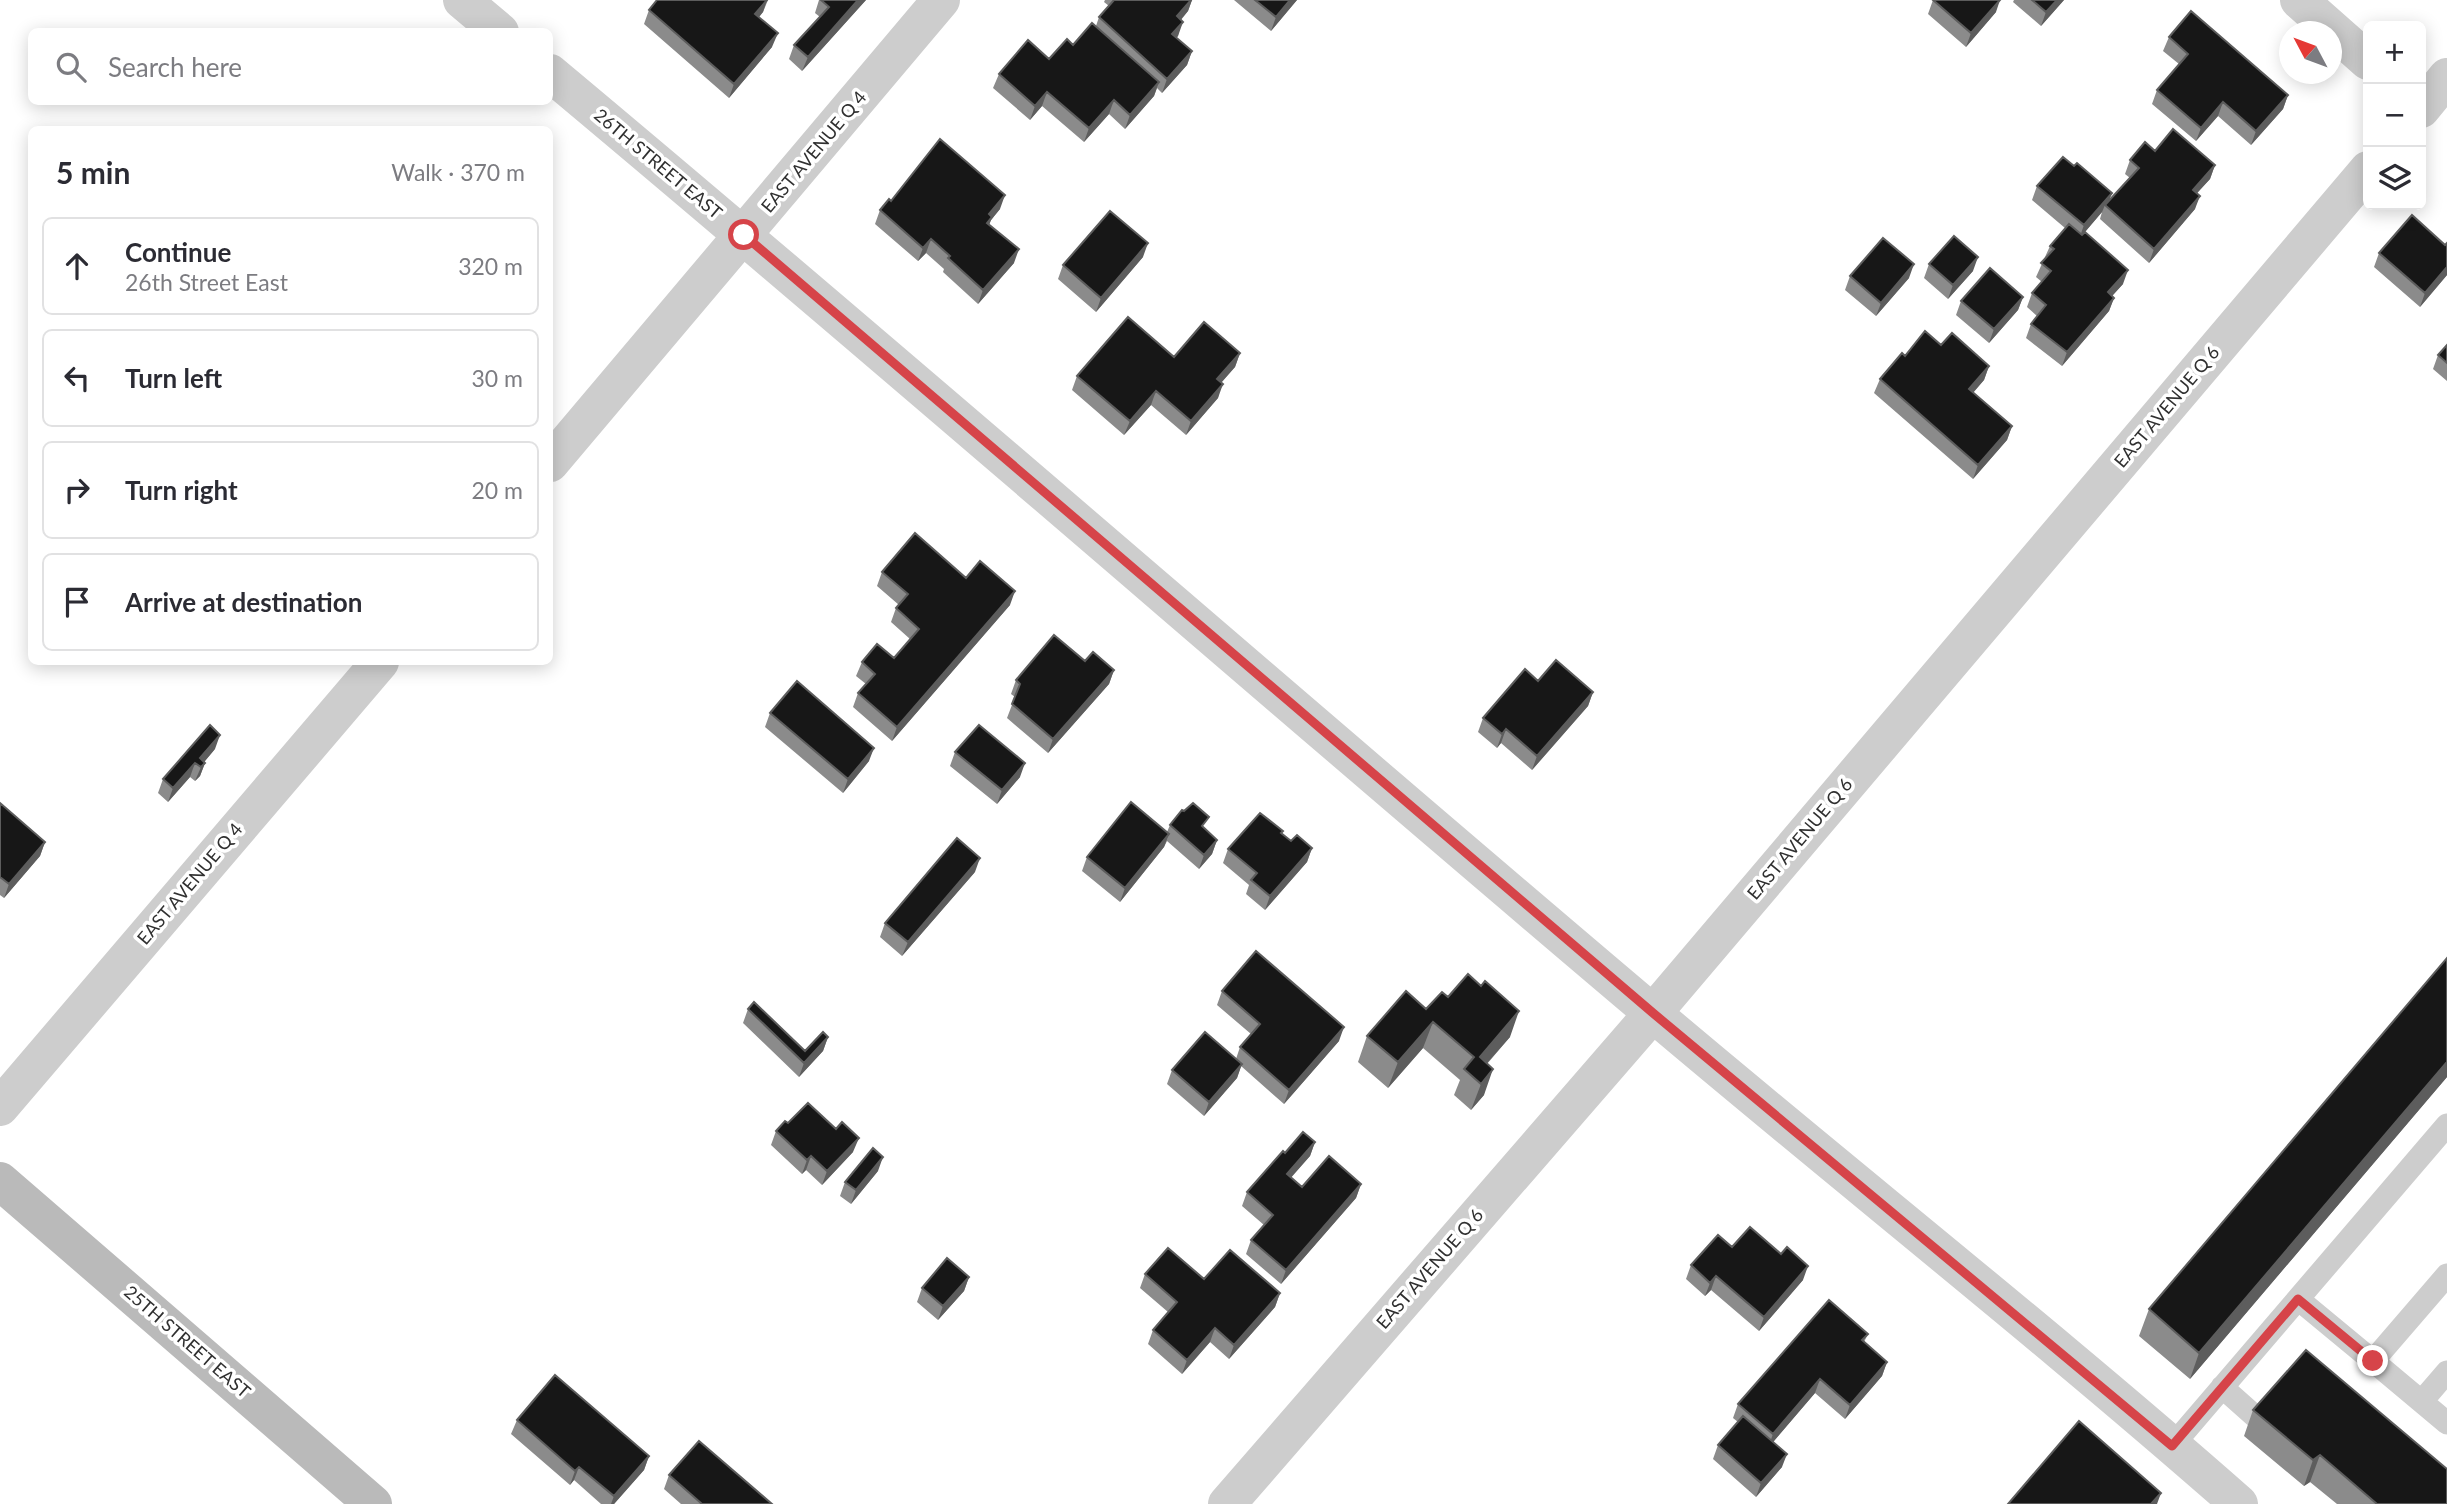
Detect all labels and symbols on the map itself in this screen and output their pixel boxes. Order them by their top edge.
north arrow [2279,21,2342,84]
street label: EAST AVENUE Q 4 [756,86,870,217]
street label: 26TH STREET EAST [590,103,727,223]
route start [728,219,759,250]
street label: EAST AVENUE Q 6 [2109,341,2223,472]
street label: EAST AVENUE Q 6 [1742,773,1856,904]
street label: EAST AVENUE Q 4 [132,818,246,949]
street label: EAST AVENUE Q 6 [1371,1204,1487,1333]
street label: 25TH STREET EAST [120,1280,256,1402]
route end [2357,1345,2388,1376]

